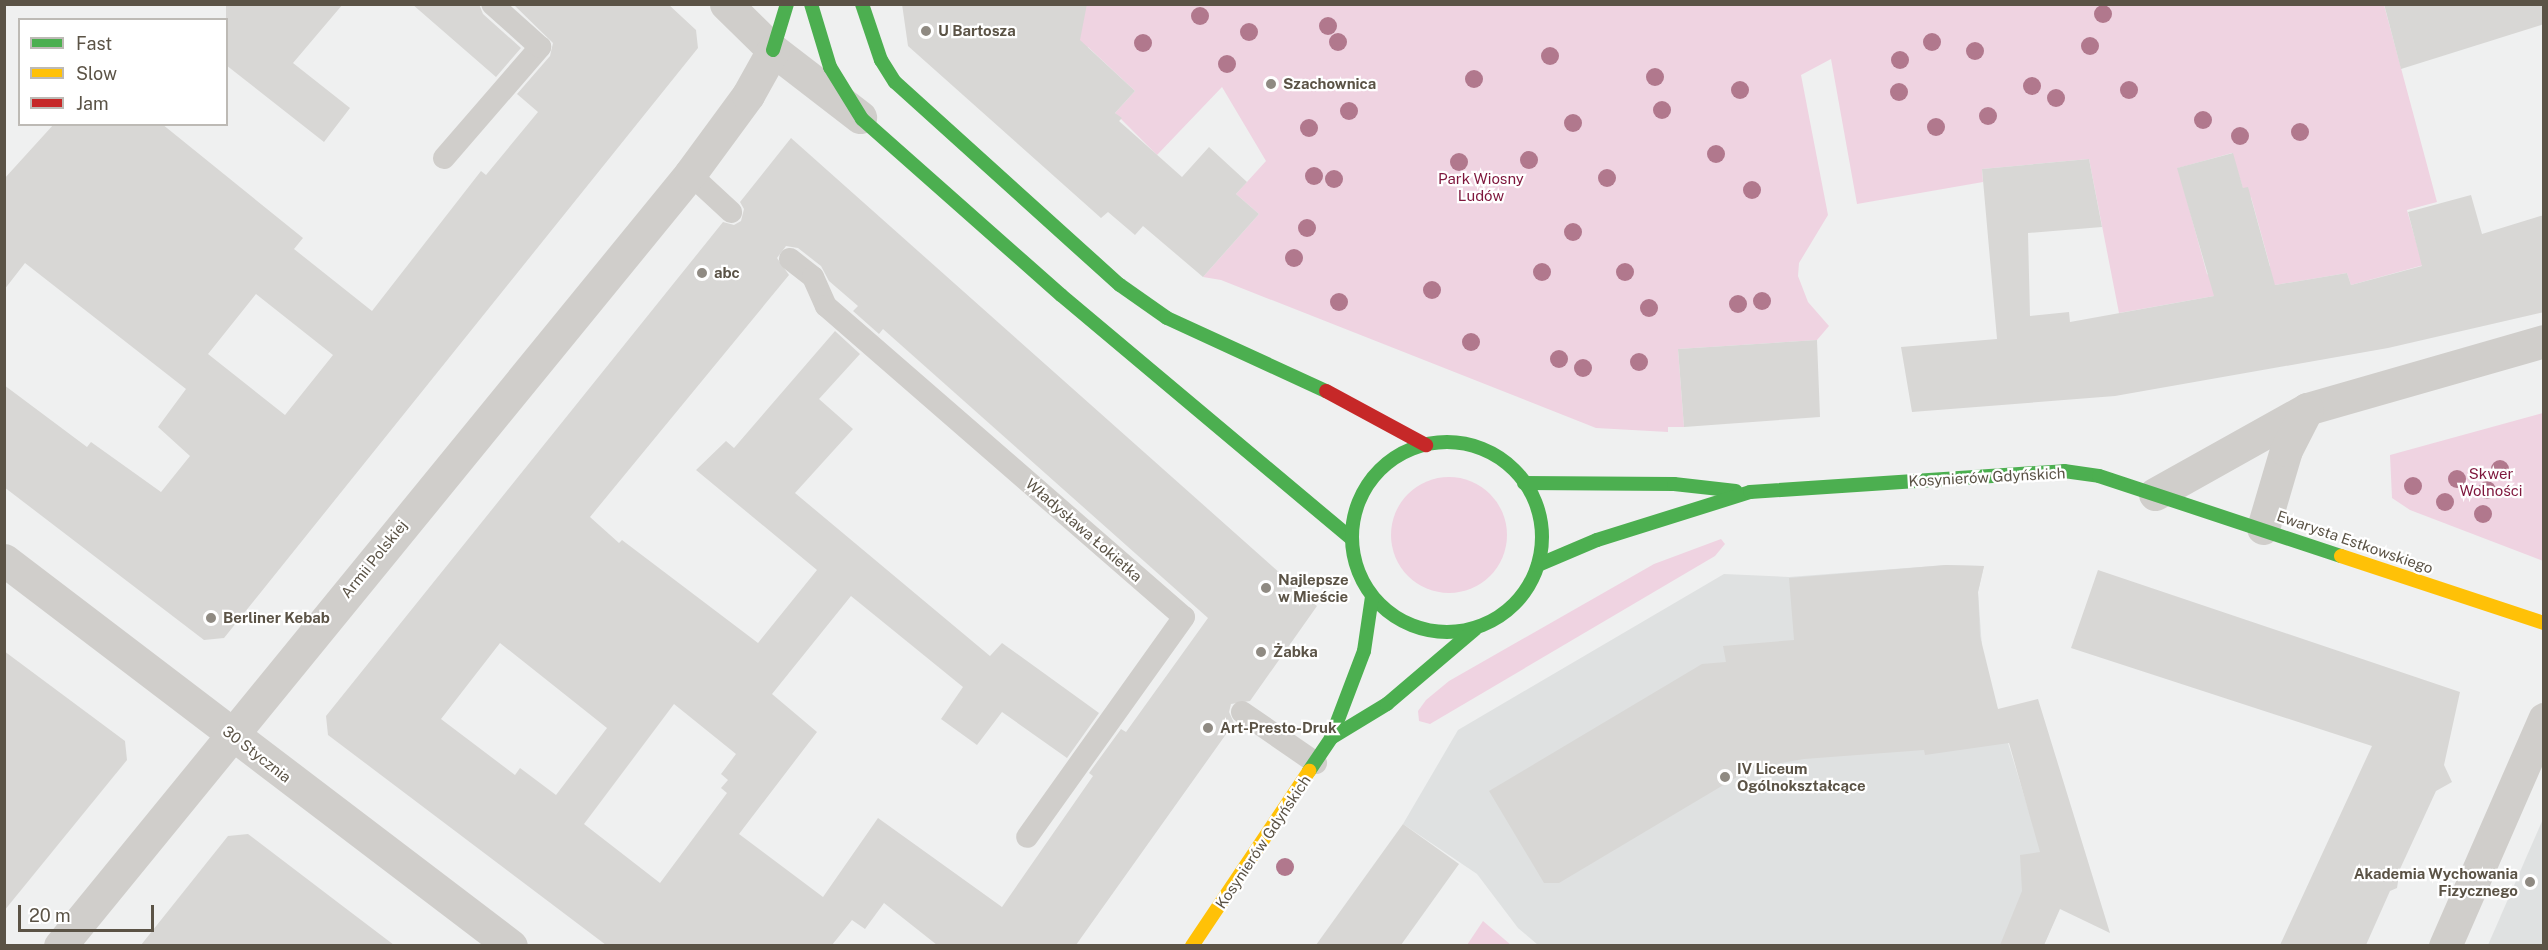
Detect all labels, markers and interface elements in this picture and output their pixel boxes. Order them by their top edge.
legend [18,18,228,126]
place label: U Bartosza [938,22,1016,40]
marker: U Bartosza [919,24,933,38]
text: Fast [76,33,112,54]
text: Slow [76,63,117,84]
place label: Szachownica [1283,75,1376,93]
marker: Szachownica [1264,77,1278,91]
text: Jam [76,93,109,114]
park label: Park Wiosny Ludów [1438,169,1524,204]
place label: abc [714,264,740,282]
marker: abc [695,266,709,280]
street label: Kosynierów Gdyńskich [1908,464,2066,490]
park label: Skwer Wolności [2459,464,2523,499]
street label: Władysława Łokietka [1022,475,1146,585]
street label: Ewarysta Estkowskiego [2274,507,2436,577]
street label: Armii Polskiej [337,516,411,602]
place label: Najlepsze w Mieście [1278,570,1349,605]
marker: Najlepsze w Mieście [1259,581,1273,595]
place label: Berliner Kebab [223,609,330,627]
marker: Berliner Kebab [204,611,218,625]
place label: Żabka [1273,643,1318,661]
marker: Żabka [1254,645,1268,659]
place label: Art-Presto-Druk [1220,719,1337,737]
marker: Art-Presto-Druk [1201,721,1215,735]
street label: 30 Stycznia [219,722,295,786]
place label: IV Liceum Ogólnokształcące [1737,759,1866,794]
marker: IV Liceum Ogólnokształcące [1718,770,1732,784]
street label: Kosynierów Gdyńskich [1212,772,1314,912]
place label: Akademia Wychowania Fizycznego [2353,864,2518,899]
marker: Akademia Wychowania Fizycznego [2523,875,2537,889]
scale bar [21,893,158,931]
text: 20 m [29,905,71,926]

